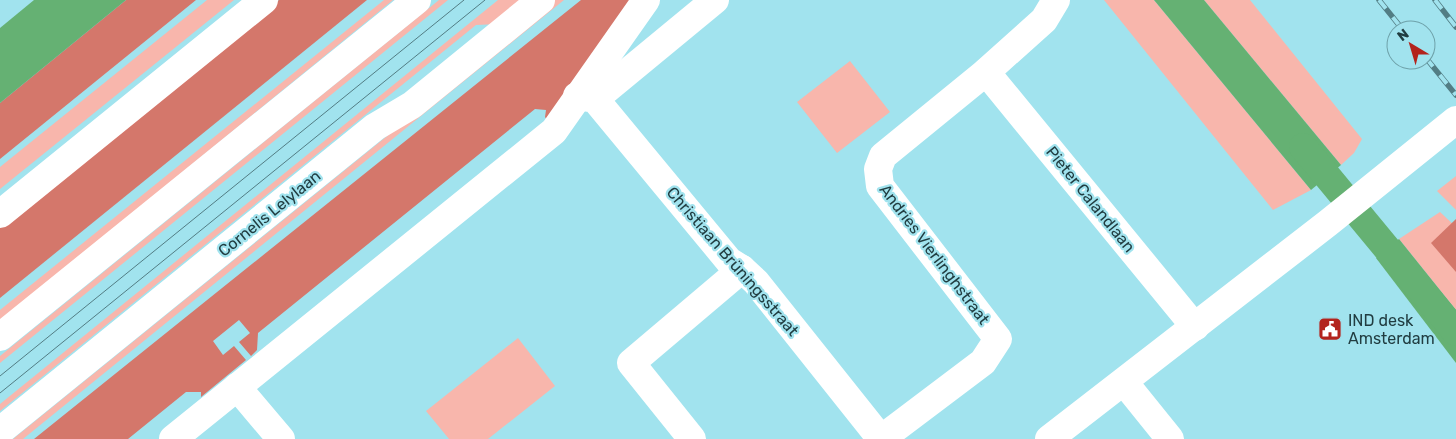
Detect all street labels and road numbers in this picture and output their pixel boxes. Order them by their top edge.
street label: Pieter Calandlaan [1042,143,1139,256]
street label: Cornelis Lelylaan [214,166,324,260]
street label: Andries Vierlinghstraat [876,180,994,328]
street label: Christiaan Brüningsstraat [663,183,803,340]

